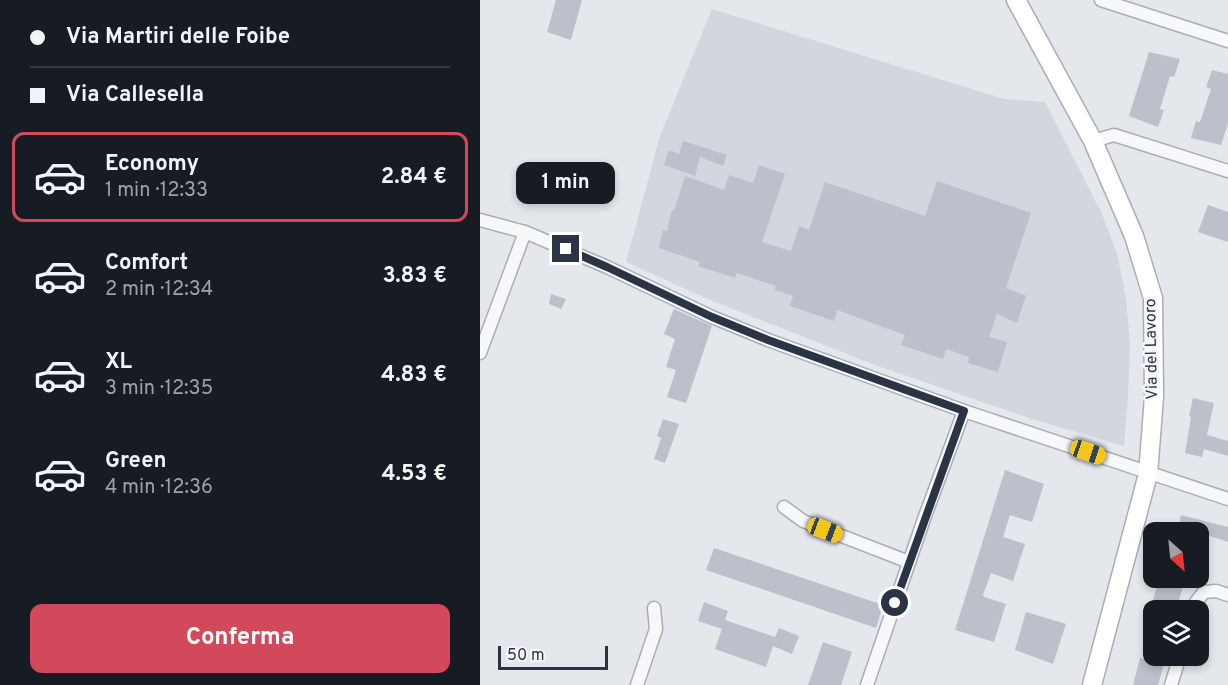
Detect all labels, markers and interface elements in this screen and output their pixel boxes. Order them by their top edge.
text: Via Martiri delle Foibe [66,24,290,51]
text: Via Callesella [66,82,204,109]
icon: car [33,150,87,204]
text: Economy [105,151,199,178]
callout: 1 min [516,162,616,204]
text: 2.84 € [381,164,447,191]
text: 1 min [541,170,590,196]
text: 1 min · 12:33 [105,178,208,204]
route end [552,235,579,262]
icon: car [33,249,87,303]
text: Comfort [105,250,188,277]
text: 3.83 € [382,263,447,290]
text: 2 min · 12:34 [105,277,213,303]
street label: Via del Lavoro [1141,298,1163,400]
icon: car [33,348,87,402]
text: XL [105,349,132,376]
text: 4.83 € [381,362,447,389]
text: 3 min · 12:35 [105,376,213,402]
car [1068,438,1108,466]
icon: car [33,447,87,501]
text: Green [105,448,167,475]
text: 4.53 € [381,461,447,488]
text: 4 min · 12:36 [105,475,213,501]
car [805,515,845,545]
north arrow [1143,522,1209,588]
map controls [1143,522,1209,666]
route start [881,589,908,616]
button: layers [1143,600,1209,666]
button: Conferma [30,604,450,673]
scale bar [498,643,608,670]
text: 50 m [507,646,545,666]

